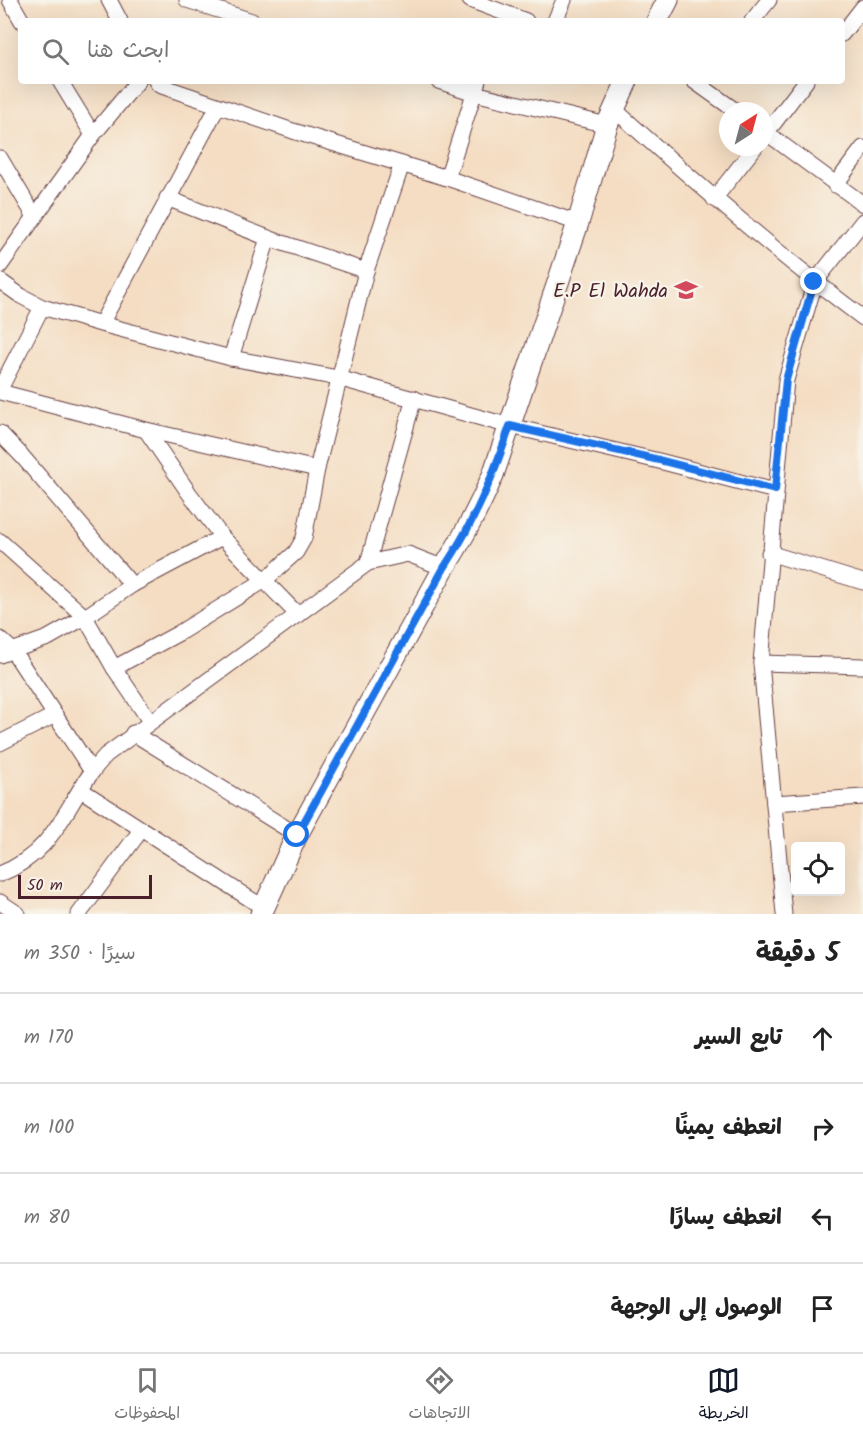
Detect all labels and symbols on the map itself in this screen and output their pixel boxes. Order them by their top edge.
north arrow [719,102,773,156]
route end [800,268,826,294]
place label: E.P El Wahda [553,276,668,308]
school or university icon: E.P El Wahda [673,277,699,303]
route start [283,821,309,847]
scale bar [18,872,152,900]

